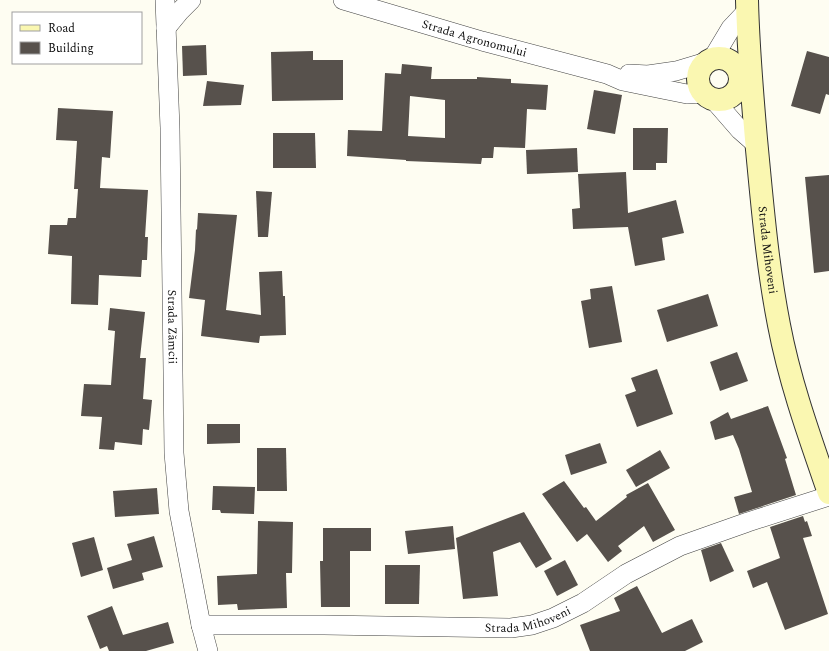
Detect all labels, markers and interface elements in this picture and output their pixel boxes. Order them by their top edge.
legend [12,12,142,64]
street label: Strada Agronomului [420,15,529,63]
text: Road [48,19,75,38]
text: Building [48,39,94,58]
street label: Strada Mihoveni [753,205,782,296]
street label: Strada Zămcii [162,290,182,364]
street label: Strada Mihoveni [485,601,574,638]

